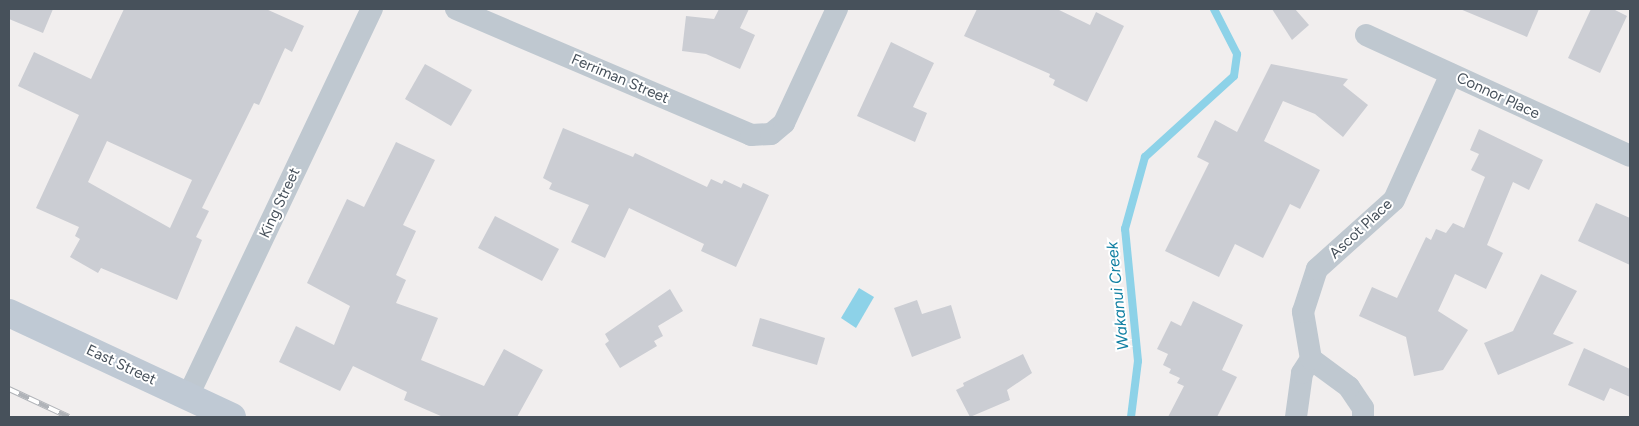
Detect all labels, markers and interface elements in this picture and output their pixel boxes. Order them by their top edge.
street label: Ferriman Street [568,50,672,108]
street label: Connor Place [1454,69,1542,123]
street label: King Street [256,165,304,241]
street label: Ascot Place [1326,195,1396,263]
water label: Wakanui Creek [1103,241,1133,351]
street label: East Street [83,341,159,389]

